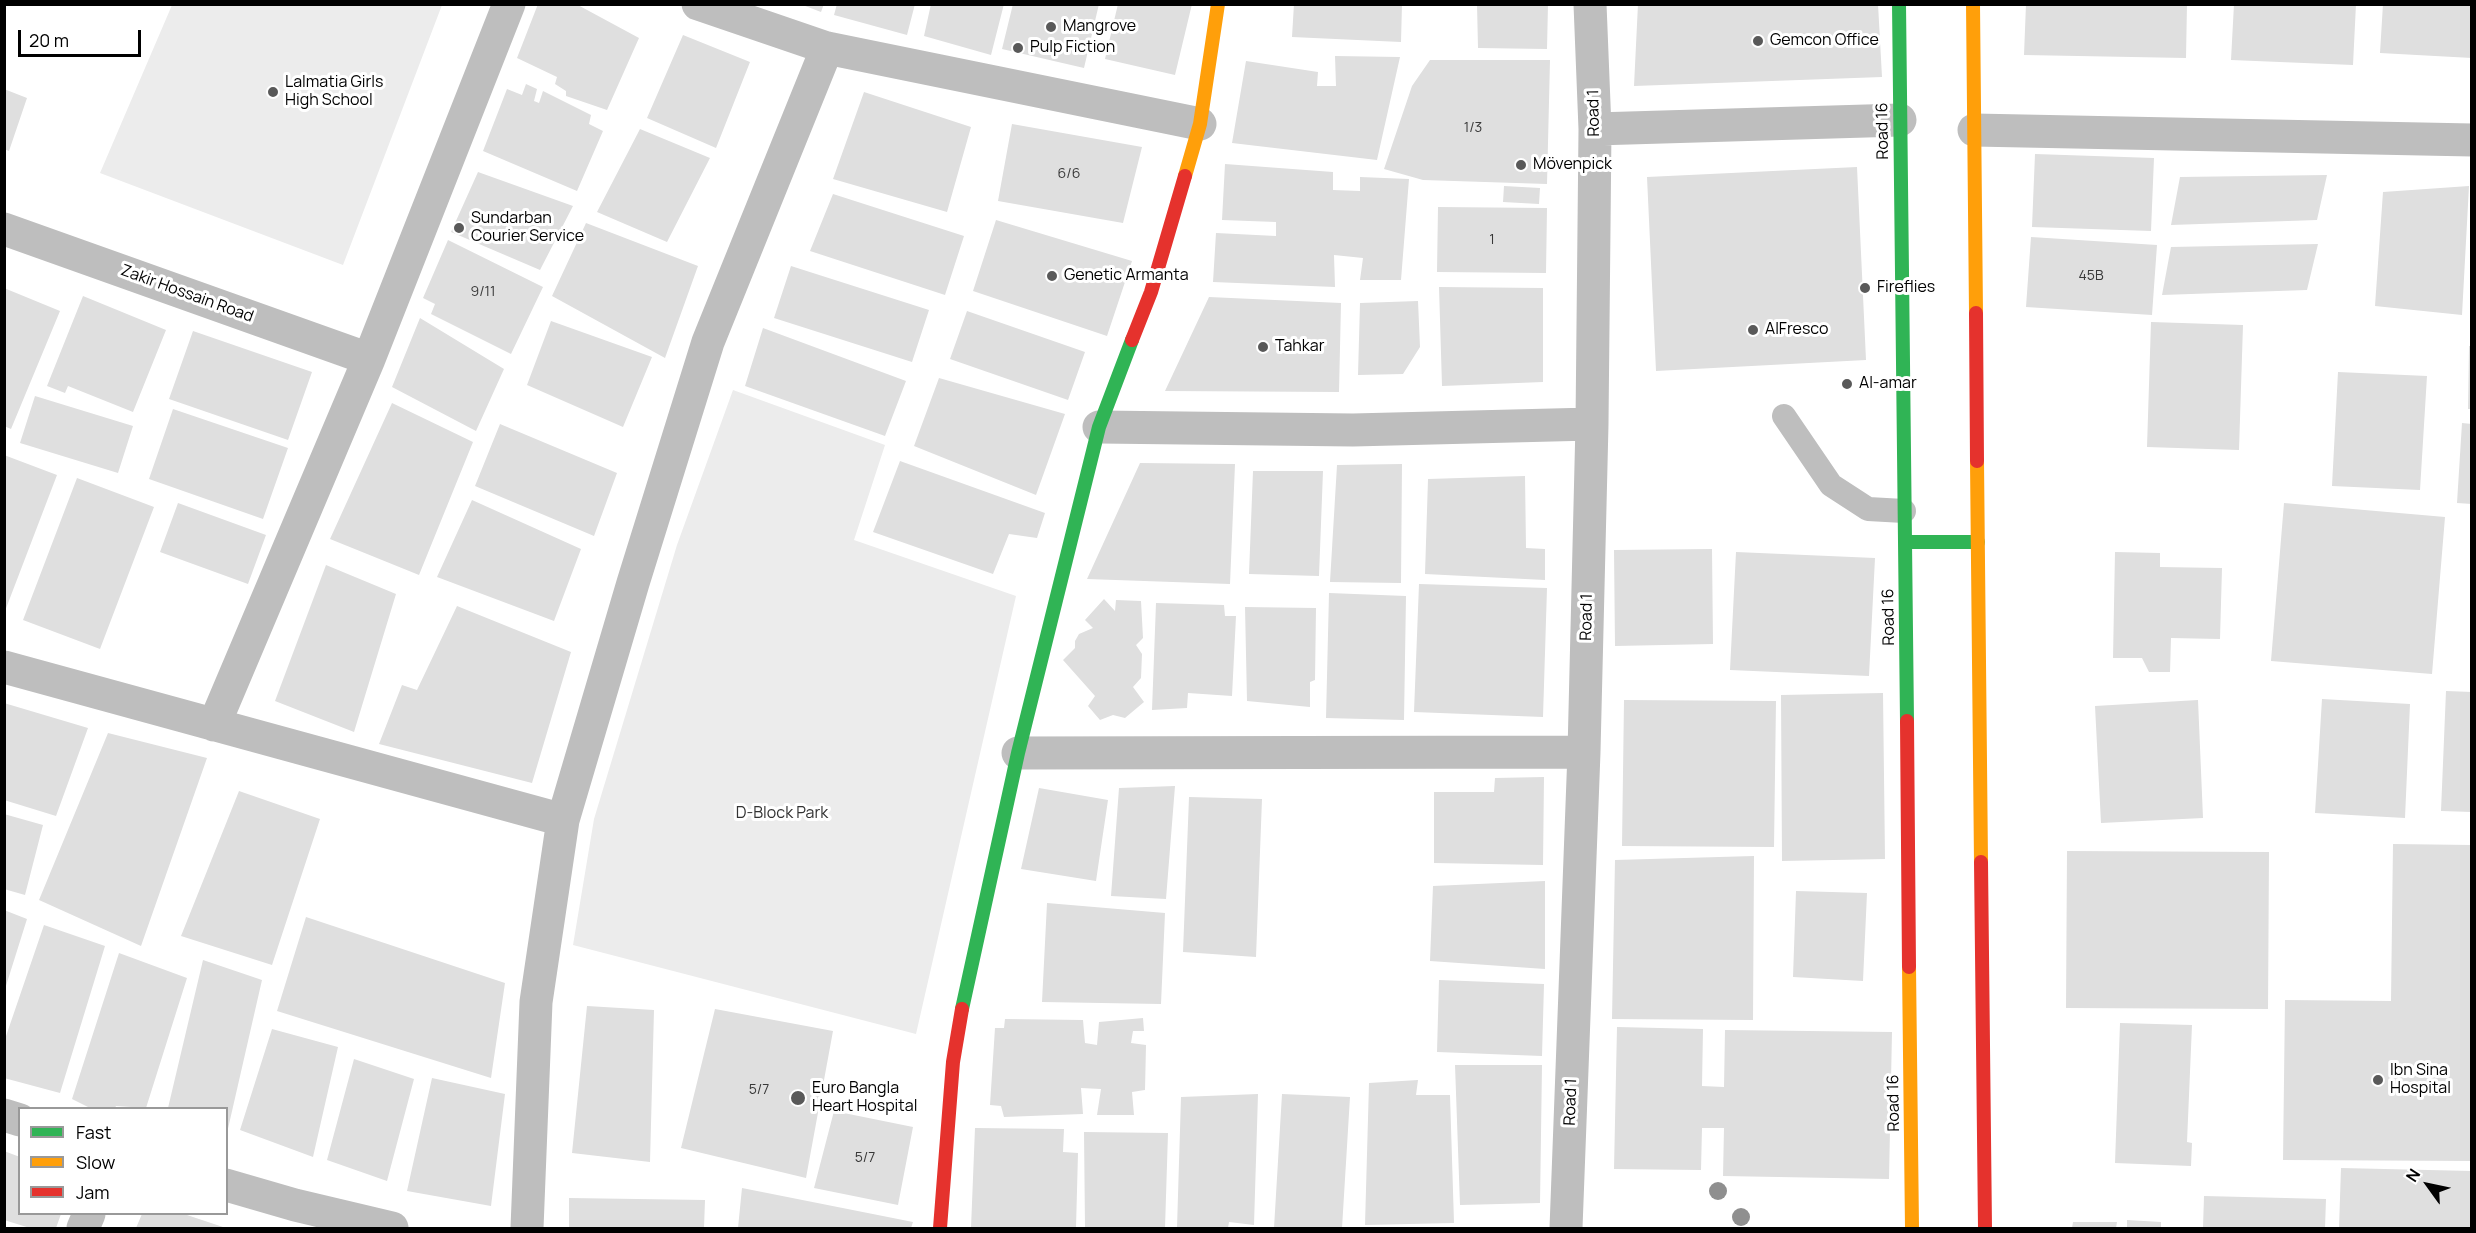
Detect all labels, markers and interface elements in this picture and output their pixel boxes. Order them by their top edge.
place label: Mangrove [1063,17,1136,37]
scale bar [21,18,144,56]
marker: Mangrove [1044,20,1058,34]
text: 20 m [29,28,69,52]
place label: Gemcon Office [1770,31,1879,51]
marker: Gemcon Office [1751,34,1765,48]
place label: Pulp Fiction [1030,38,1115,58]
marker: Pulp Fiction [1011,41,1025,55]
place label: Lalmatia Girls High School [285,73,383,111]
marker: Lalmatia Girls High School [266,85,280,99]
street label: Road 1 [1584,89,1604,137]
street label: Road 16 [1873,102,1893,160]
house number: 1/3 [1464,120,1482,136]
place label: Mövenpick [1533,155,1612,175]
marker: Mövenpick [1514,158,1528,172]
house number: 6/6 [1058,166,1080,182]
place label: Sundarban Courier Service [471,209,584,247]
marker: Sundarban Courier Service [452,221,466,235]
house number: 1 [1489,232,1495,248]
street label: Zakir Hossain Road [118,261,256,327]
place label: Genetic Armanta [1064,266,1189,286]
house number: 45B [2079,268,2103,284]
marker: Genetic Armanta [1045,269,1059,283]
place label: Fireflies [1877,278,1935,298]
marker: Fireflies [1858,281,1872,295]
house number: 9/11 [470,284,496,300]
place label: AlFresco [1765,320,1828,340]
marker: AlFresco [1746,323,1760,337]
place label: Tahkar [1275,337,1324,357]
marker: Tahkar [1256,340,1270,354]
place label: Al-amar [1859,374,1917,394]
marker: Al-amar [1840,377,1854,391]
street label: Road 16 [1879,588,1899,646]
street label: Road 1 [1577,593,1597,641]
park label: D-Block Park [736,804,828,824]
place label: Ibn Sina Hospital [2390,1061,2451,1099]
marker: Ibn Sina Hospital [2371,1073,2385,1087]
street label: Road 16 [1884,1074,1904,1132]
street label: Road 1 [1561,1078,1581,1126]
place label: Euro Bangla Heart Hospital [812,1079,917,1117]
house number: 5/7 [749,1082,769,1098]
marker: Euro Bangla Heart Hospital [789,1089,807,1107]
legend [18,1107,228,1215]
text: Fast [76,1120,111,1144]
text: Slow [76,1150,115,1174]
house number: 5/7 [855,1150,875,1166]
north arrow [2398,1155,2458,1215]
text: N [2401,1164,2425,1186]
text: Jam [76,1180,110,1204]

